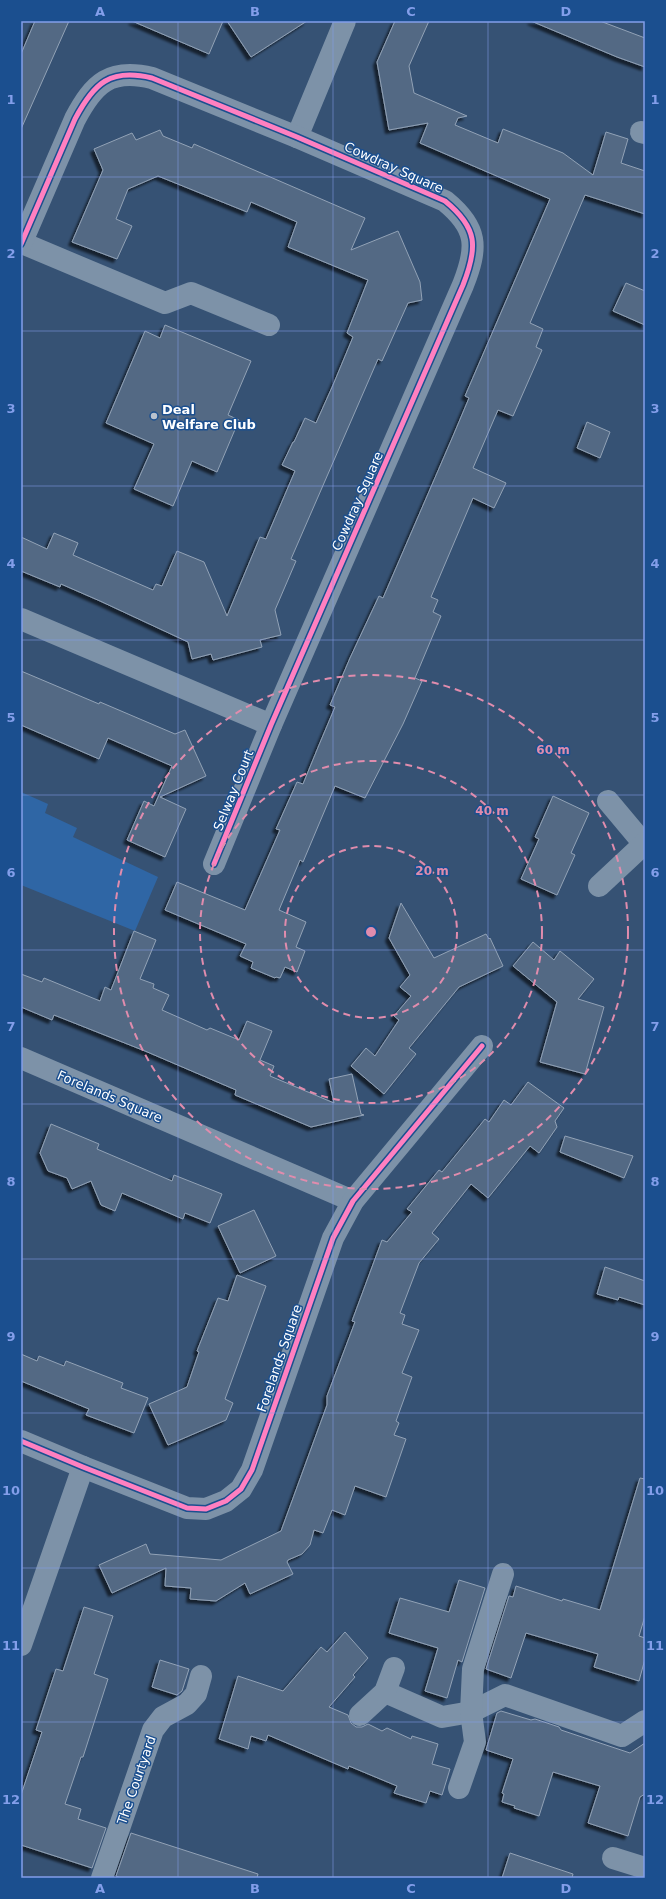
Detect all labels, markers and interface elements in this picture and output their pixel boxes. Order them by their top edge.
text: A [95,4,105,19]
text: B [250,4,260,19]
text: C [406,4,416,19]
text: D [561,4,572,19]
text: 1 [6,92,16,107]
text: 1 [650,92,660,107]
street label: Cowdray Square [342,139,446,196]
text: 2 [6,246,16,261]
text: 2 [650,246,660,261]
text: 3 [6,401,16,416]
text: 3 [650,401,660,416]
place label: Deal Welfare Club [162,402,256,432]
marker: Deal Welfare Club [149,411,159,421]
street label: Cowdray Square [329,449,386,553]
text: 4 [6,556,16,571]
text: 4 [650,556,660,571]
text: 5 [6,710,16,725]
text: 5 [650,710,660,725]
text: 60 m [536,743,570,757]
street label: Selway Court [210,748,257,833]
text: 40 m [475,804,509,818]
text: 20 m [415,864,449,878]
text: 6 [6,865,16,880]
text: 6 [650,865,660,880]
centre of rings [364,925,378,939]
text: 7 [6,1019,16,1034]
text: 7 [650,1019,660,1034]
street label: Forelands Square [55,1068,165,1125]
text: 8 [6,1174,16,1189]
text: 8 [650,1174,660,1189]
street label: Forelands Square [254,1302,305,1414]
text: 9 [6,1329,16,1344]
text: 9 [650,1329,660,1344]
text: 10 [2,1483,20,1498]
text: 10 [646,1483,664,1498]
text: 11 [2,1638,20,1653]
text: 11 [646,1638,664,1653]
street label: The Courtyard [114,1734,159,1828]
text: 12 [2,1792,20,1807]
text: 12 [646,1792,664,1807]
text: A [95,1881,105,1896]
text: B [250,1881,260,1896]
text: C [406,1881,416,1896]
text: D [561,1881,572,1896]

